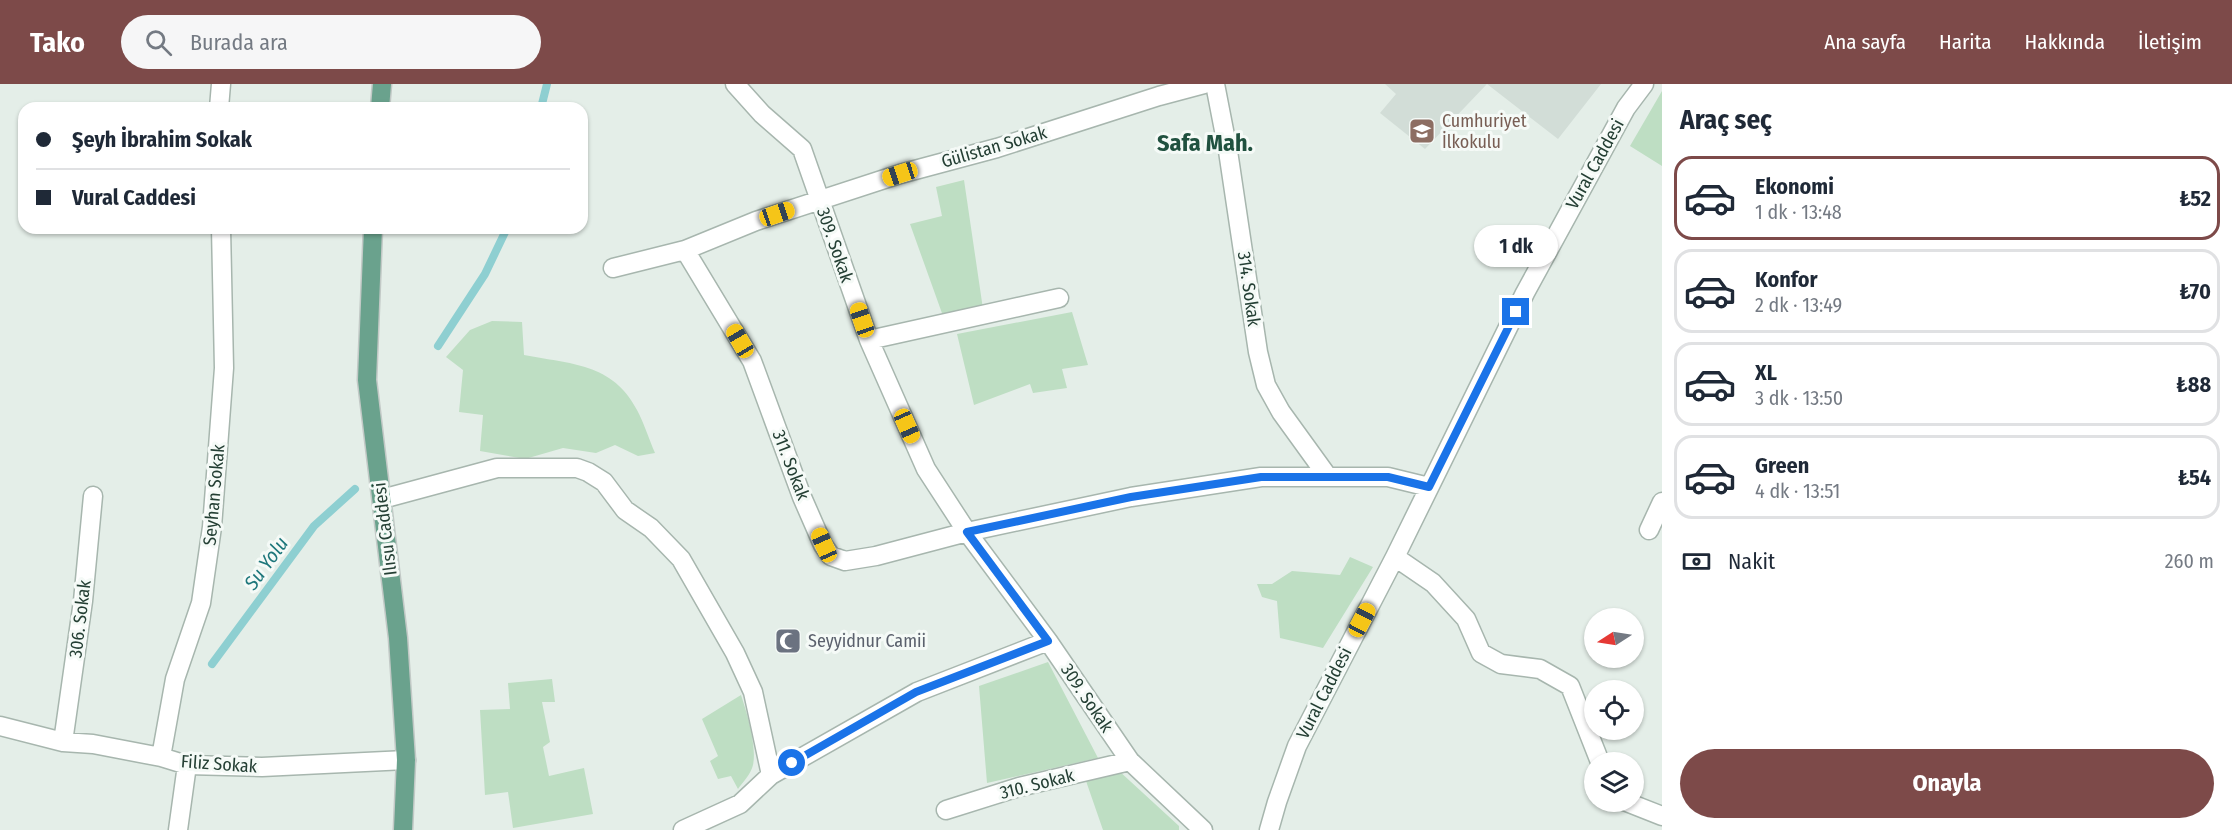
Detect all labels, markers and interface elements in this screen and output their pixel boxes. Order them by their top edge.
search box [121,15,541,69]
text: Tako [30,26,85,59]
icon: search [142,26,175,59]
text: Burada ara [190,29,288,56]
text: Ana sayfa [1824,29,1906,55]
text: Harita [1939,29,1992,55]
text: Hakkında [2025,29,2105,55]
text: İletişim [2138,29,2202,55]
text: Araç seç [1680,104,1772,136]
place label: Cumhuriyet İlkokulu [1442,110,1527,153]
street label: Vural Caddesi [1561,115,1629,213]
school or university icon: Cumhuriyet İlkokulu [1407,116,1437,146]
street label: Gülistan Sokak [939,121,1050,173]
text: Şeyh İbrahim Sokak [72,126,252,153]
district label: Safa Mah. [1157,129,1253,157]
car [880,160,920,188]
icon: car [1683,171,1737,225]
text: Ekonomi [1755,173,1834,200]
text: Vural Caddesi [72,184,196,211]
text: ₺52 [2179,185,2211,212]
car [757,200,797,228]
text: 1 dk · 13:48 [1755,200,1842,224]
street label: 309. Sokak [812,205,858,286]
callout: 1 dk [1474,225,1558,267]
text: 1 dk [1499,234,1533,258]
street label: 314. Sokak [1233,250,1265,328]
icon: car [1683,264,1737,318]
text: Konfor [1755,266,1817,293]
text: ₺70 [2179,278,2211,305]
text: 2 dk · 13:49 [1755,293,1842,317]
route end [1502,298,1529,325]
car [848,300,876,340]
car [723,321,757,361]
icon: car [1683,357,1737,411]
text: XL [1755,359,1777,386]
text: ₺88 [2176,371,2211,398]
text: 3 dk · 13:50 [1755,386,1843,410]
car [891,406,923,446]
street label: 311. Sokak [768,427,815,504]
street label: Seyhan Sokak [199,443,229,547]
icon: car [1683,450,1737,504]
text: Green [1755,452,1809,479]
text: ₺54 [2178,464,2211,491]
text: 4 dk · 13:51 [1755,479,1840,503]
street label: Ilısu Caddesi [368,481,402,577]
car [808,525,840,565]
water label: Su Yolu [238,532,293,595]
icon: cash [1680,545,1713,578]
text: Nakit [1728,548,1775,575]
text: 260 m [2165,549,2214,573]
street label: 306. Sokak [64,578,96,659]
car [1346,600,1378,640]
north arrow [1584,608,1644,668]
map controls [1584,608,1644,812]
mosque icon: Seyyidnur Camii [773,626,803,656]
place label: Seyyidnur Camii [808,630,926,652]
street label: Vural Caddesi [1292,644,1356,742]
street label: 309. Sokak [1056,660,1118,737]
button: locate [1584,680,1644,740]
route start [778,749,805,776]
button: Onayla [1680,749,2214,818]
street label: Filiz Sokak [180,750,258,778]
button: layers [1584,752,1644,812]
street label: 310. Sokak [998,764,1077,804]

